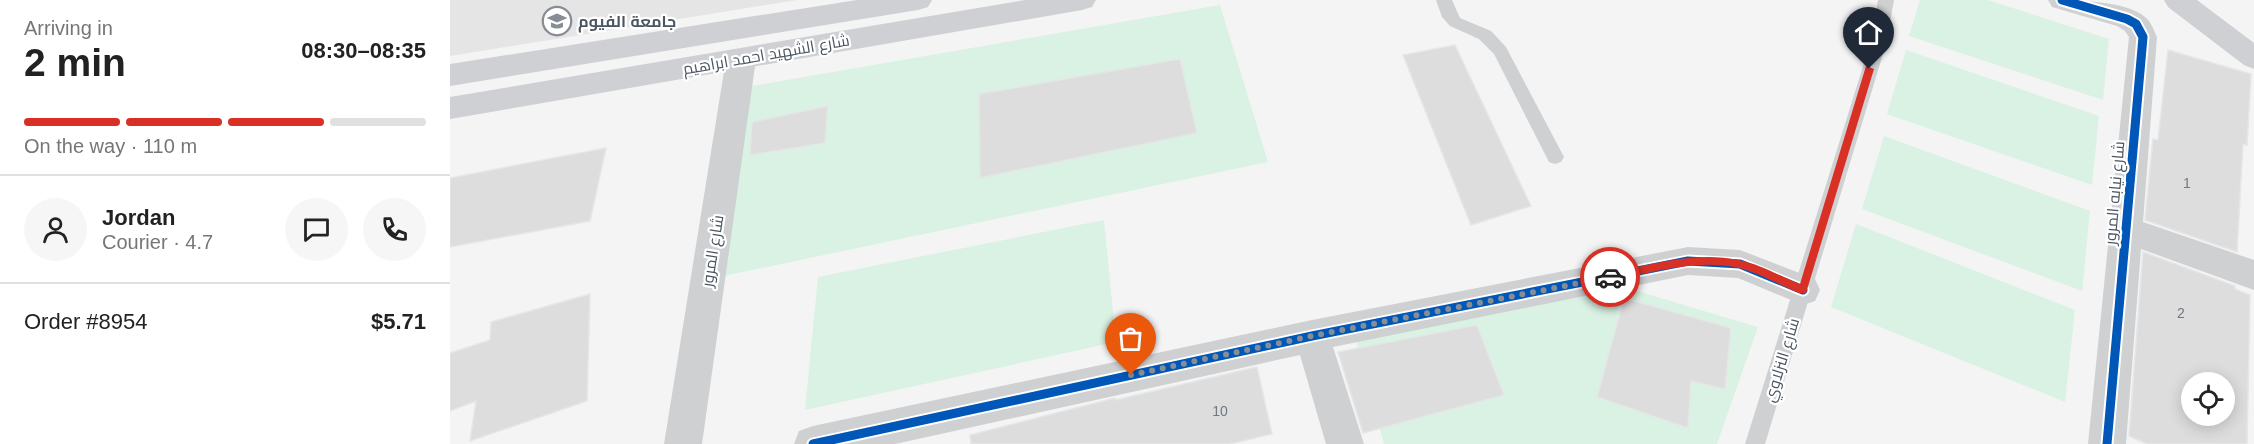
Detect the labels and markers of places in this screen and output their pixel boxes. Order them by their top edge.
school or university icon: جامعة الفيوم [541,5,573,37]
pin [1843,7,1894,69]
place label: جامعة الفيوم [578,13,676,33]
pin [1105,313,1156,375]

